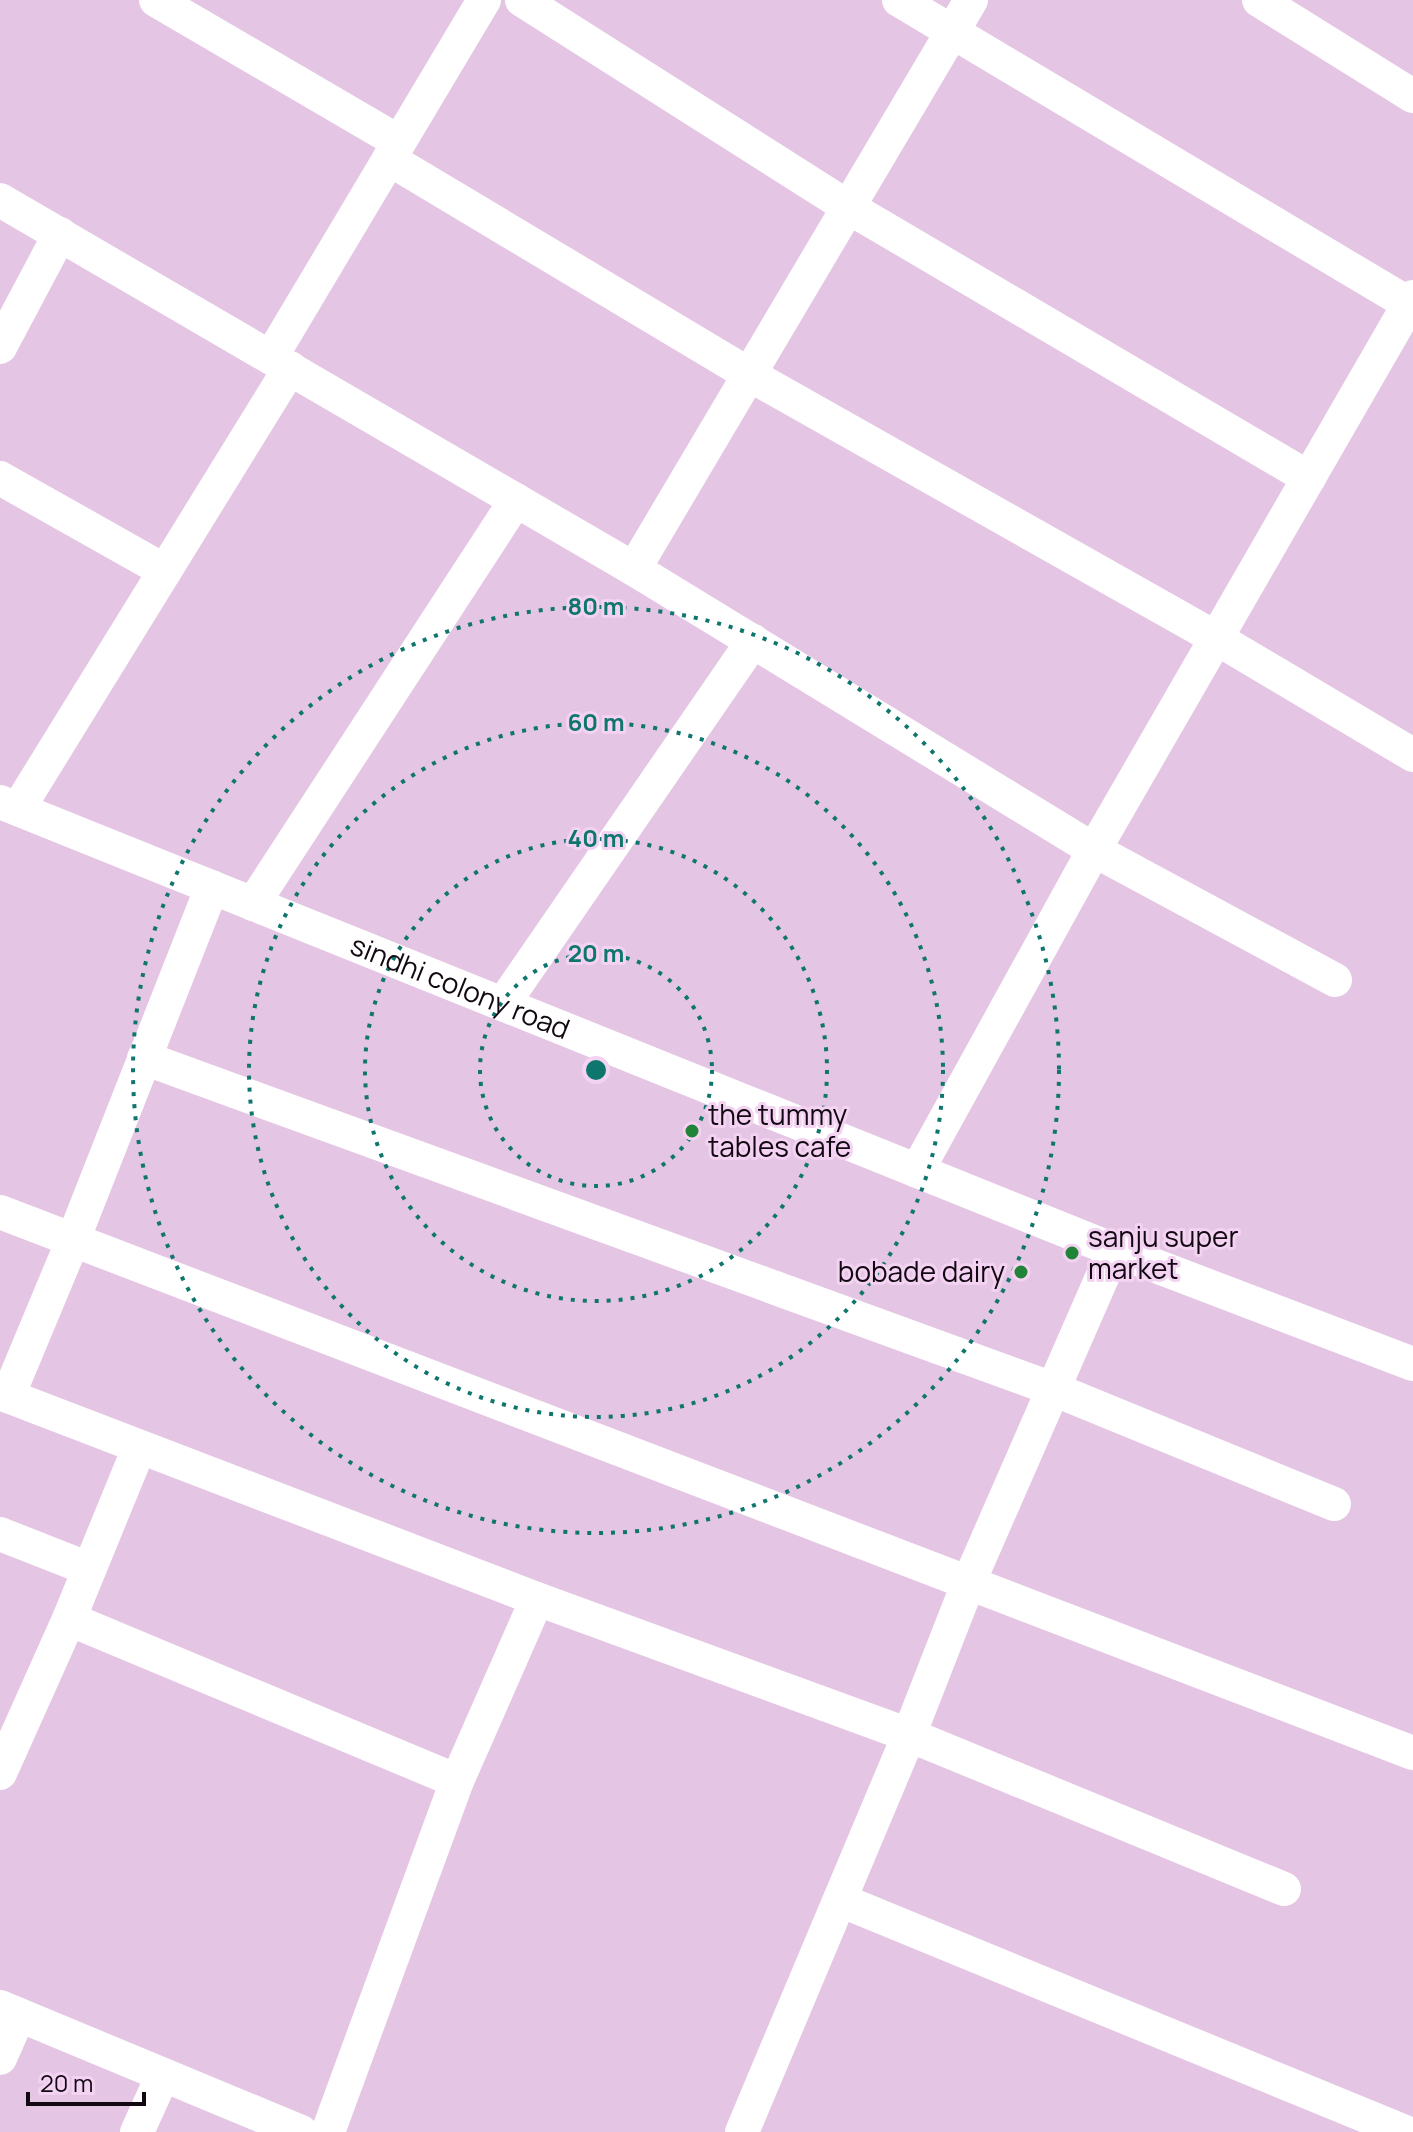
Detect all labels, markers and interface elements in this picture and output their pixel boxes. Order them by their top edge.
text: 80 m [568,589,624,622]
text: 60 m [567,705,625,738]
text: 40 m [568,821,624,854]
street label: sindhi colony road [345,925,576,1047]
text: 20 m [568,936,624,969]
centre of rings [582,1056,610,1084]
place label: the tummy tables cafe [708,1095,851,1165]
marker: the tummy tables cafe [683,1122,701,1140]
place label: sanju super market [1088,1217,1239,1287]
marker: sanju super market [1063,1244,1081,1262]
place label: bobade dairy [838,1252,1005,1290]
marker: bobade dairy [1012,1263,1030,1281]
scale bar [28,2056,144,2106]
text: 20 m [40,2066,93,2099]

